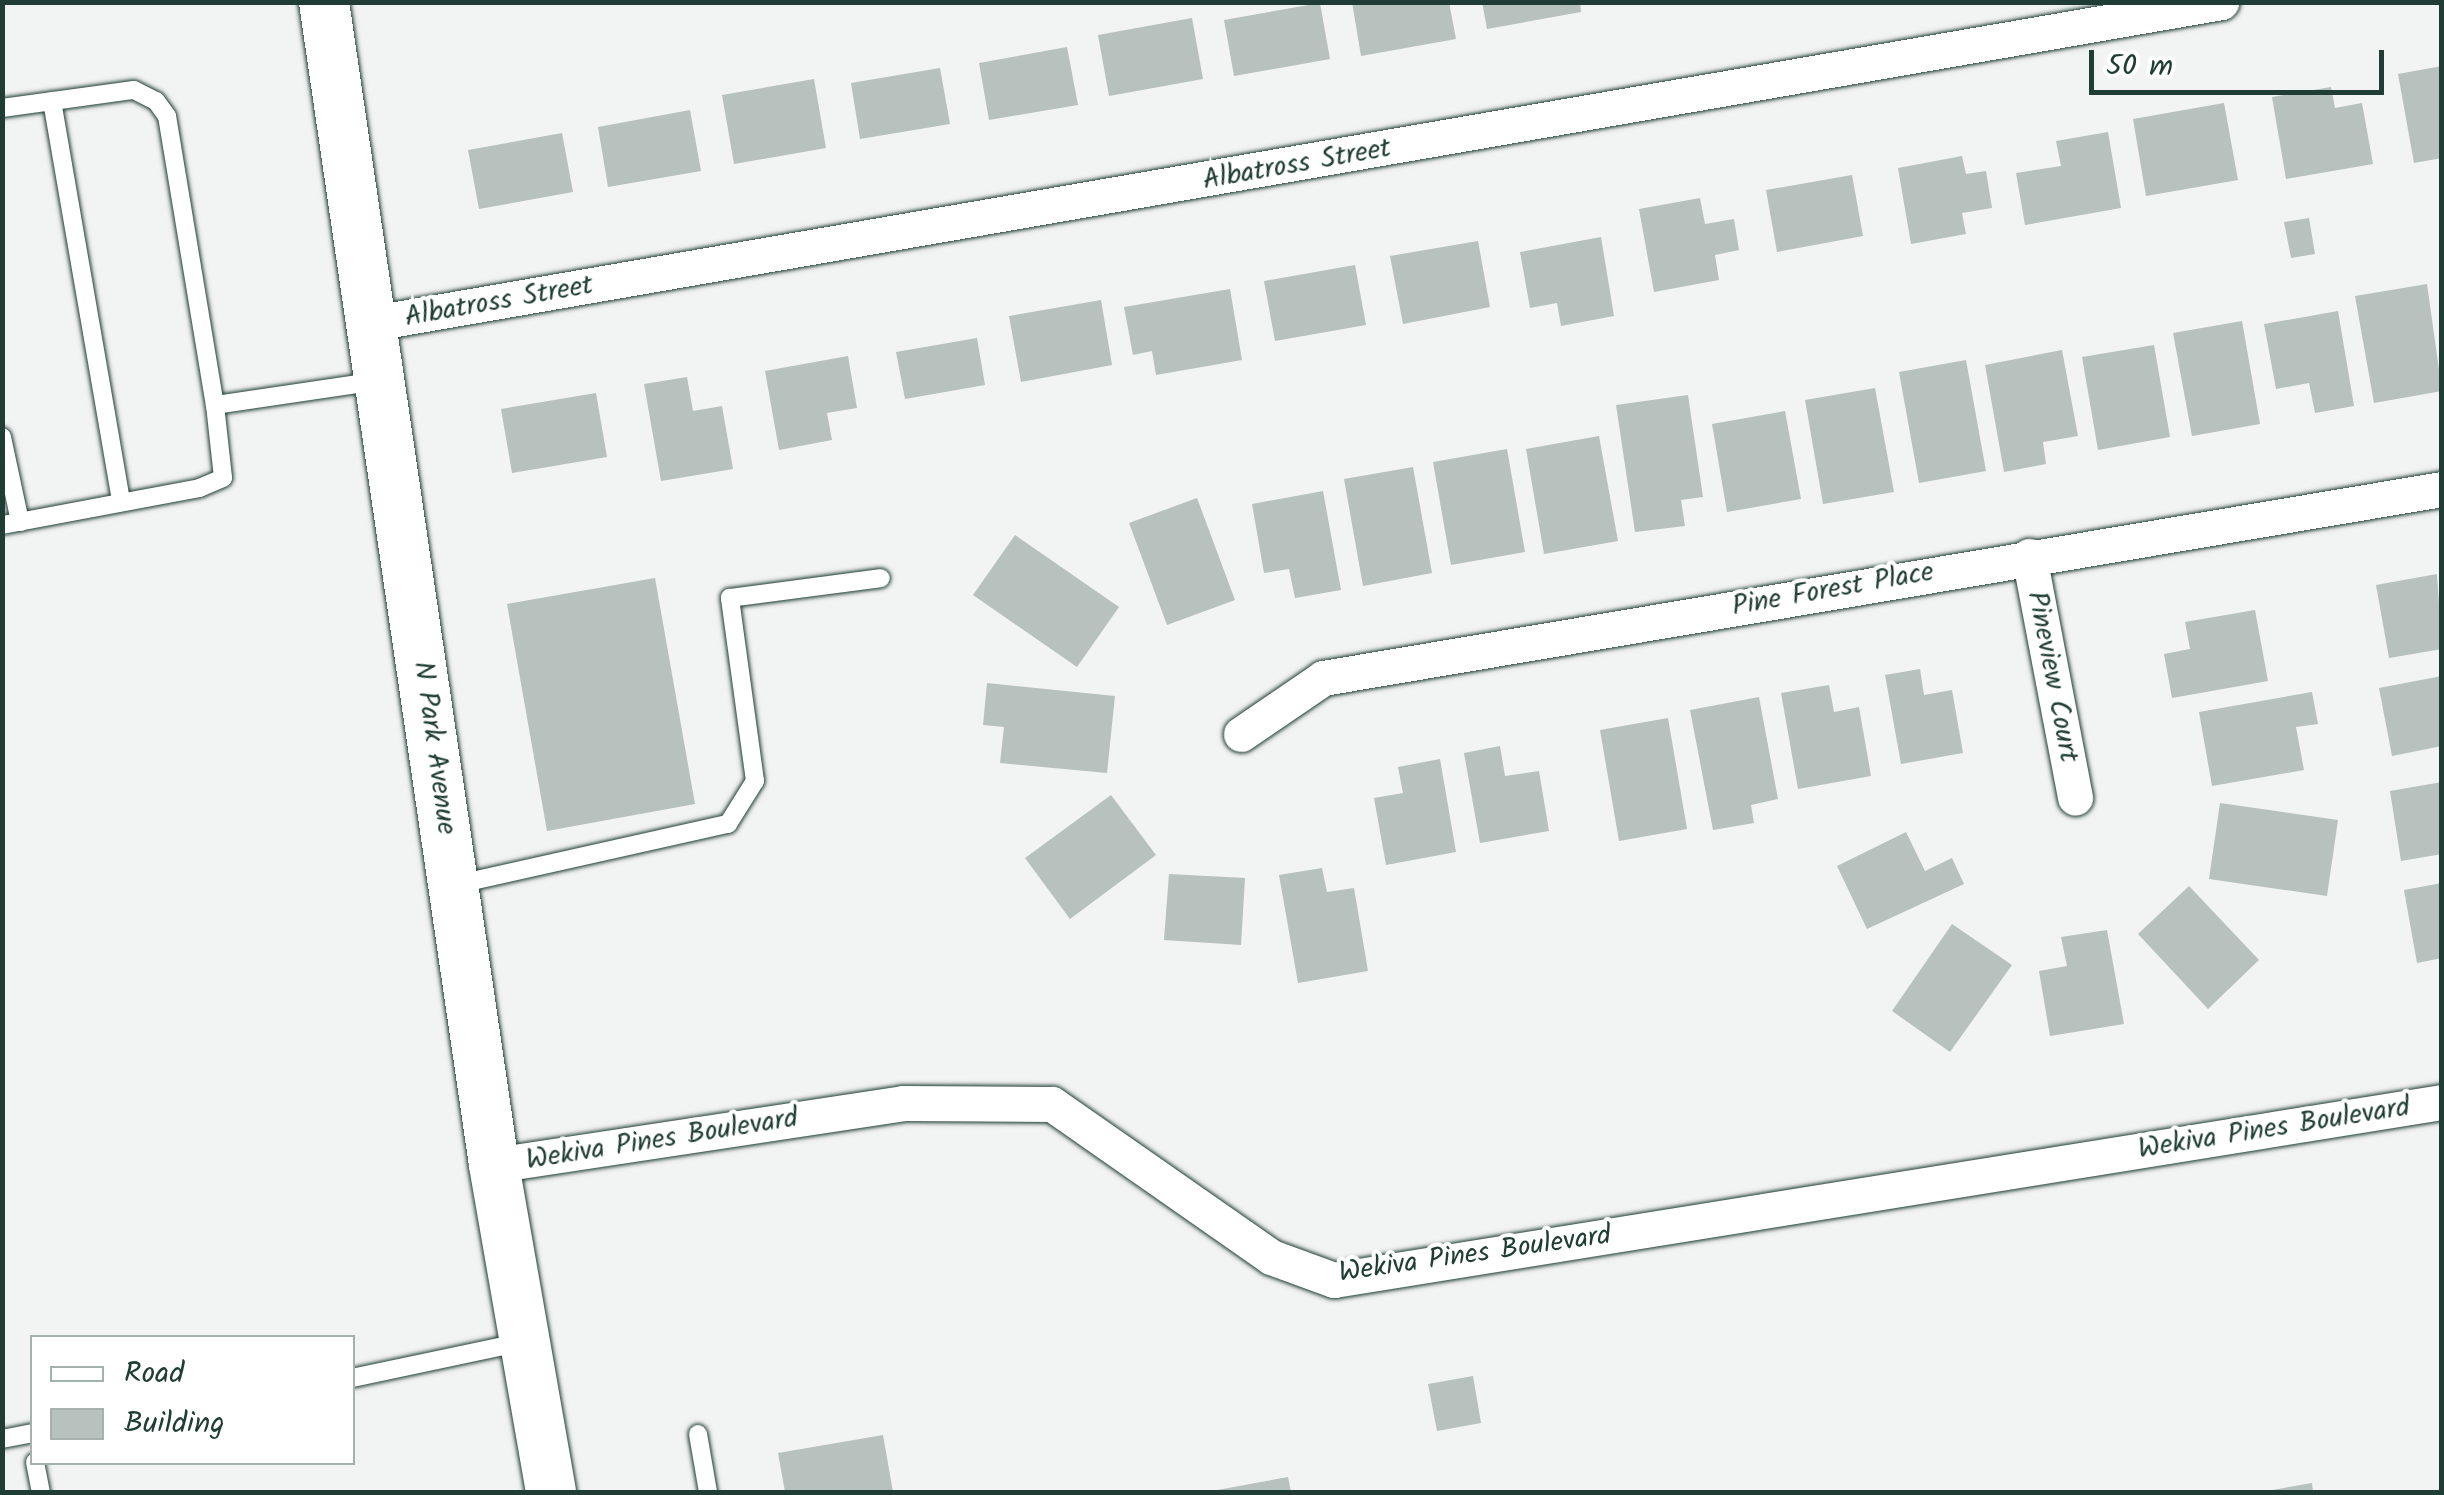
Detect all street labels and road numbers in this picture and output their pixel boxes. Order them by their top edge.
street label: Albatross Street [1200,132,1394,198]
street label: Albatross Street [402,269,596,335]
street label: Pine Forest Place [1730,556,1936,624]
street label: Pineview Court [2019,589,2085,765]
street label: N Park Avenue [405,659,463,837]
street label: Wekiva Pines Boulevard [2136,1091,2412,1167]
street label: Wekiva Pines Boulevard [524,1102,800,1178]
street label: Wekiva Pines Boulevard [1337,1219,1613,1291]

